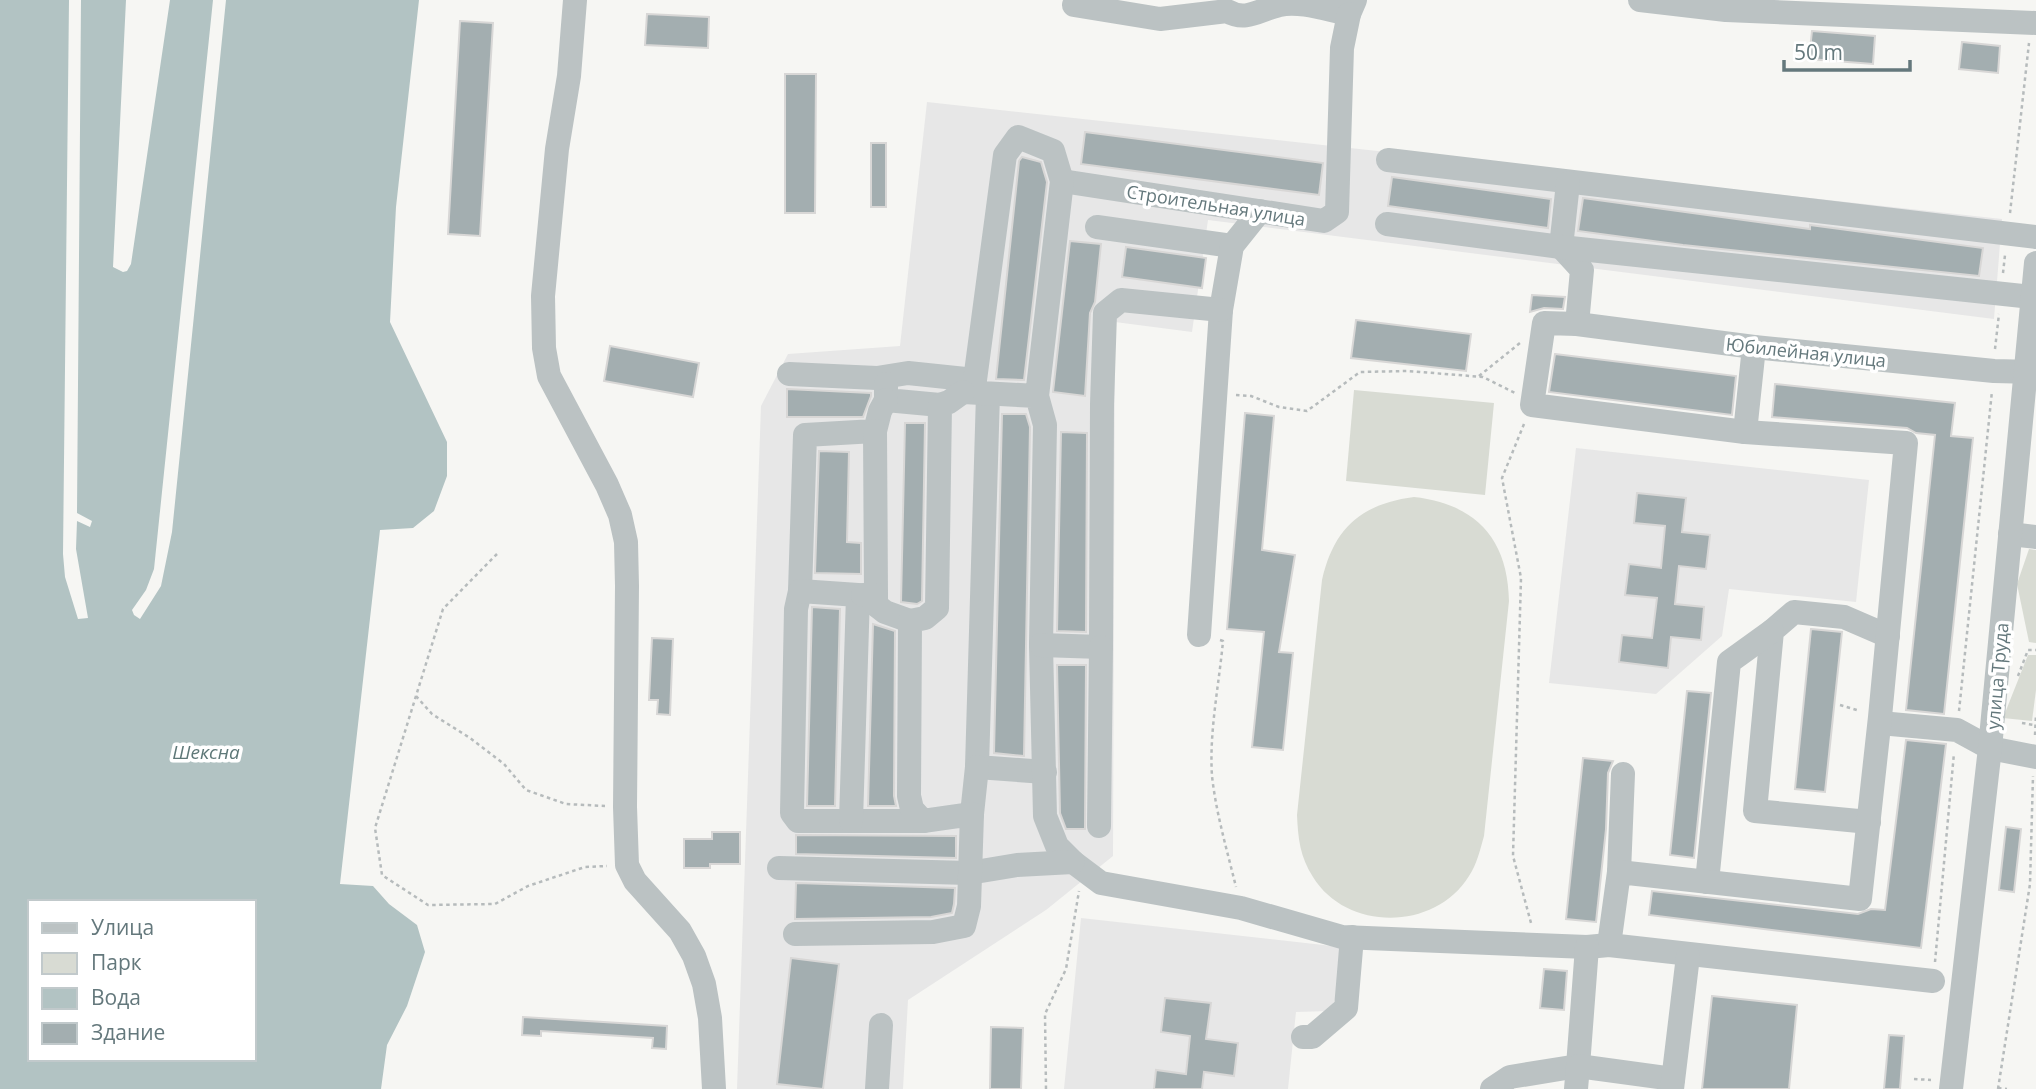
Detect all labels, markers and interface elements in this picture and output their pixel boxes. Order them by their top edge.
scale bar [1784,28,1910,72]
text: 50 m [1794,38,1843,66]
street label: Строительная улица [1125,179,1307,231]
street label: Юбилейная улица [1725,332,1887,372]
street label: улица Труда [1980,622,2014,730]
water label: Шексна [172,739,240,765]
legend [28,900,256,1061]
text: Улица [91,913,154,941]
text: Парк [91,948,142,976]
text: Вода [91,983,141,1011]
text: Здание [91,1018,165,1046]

